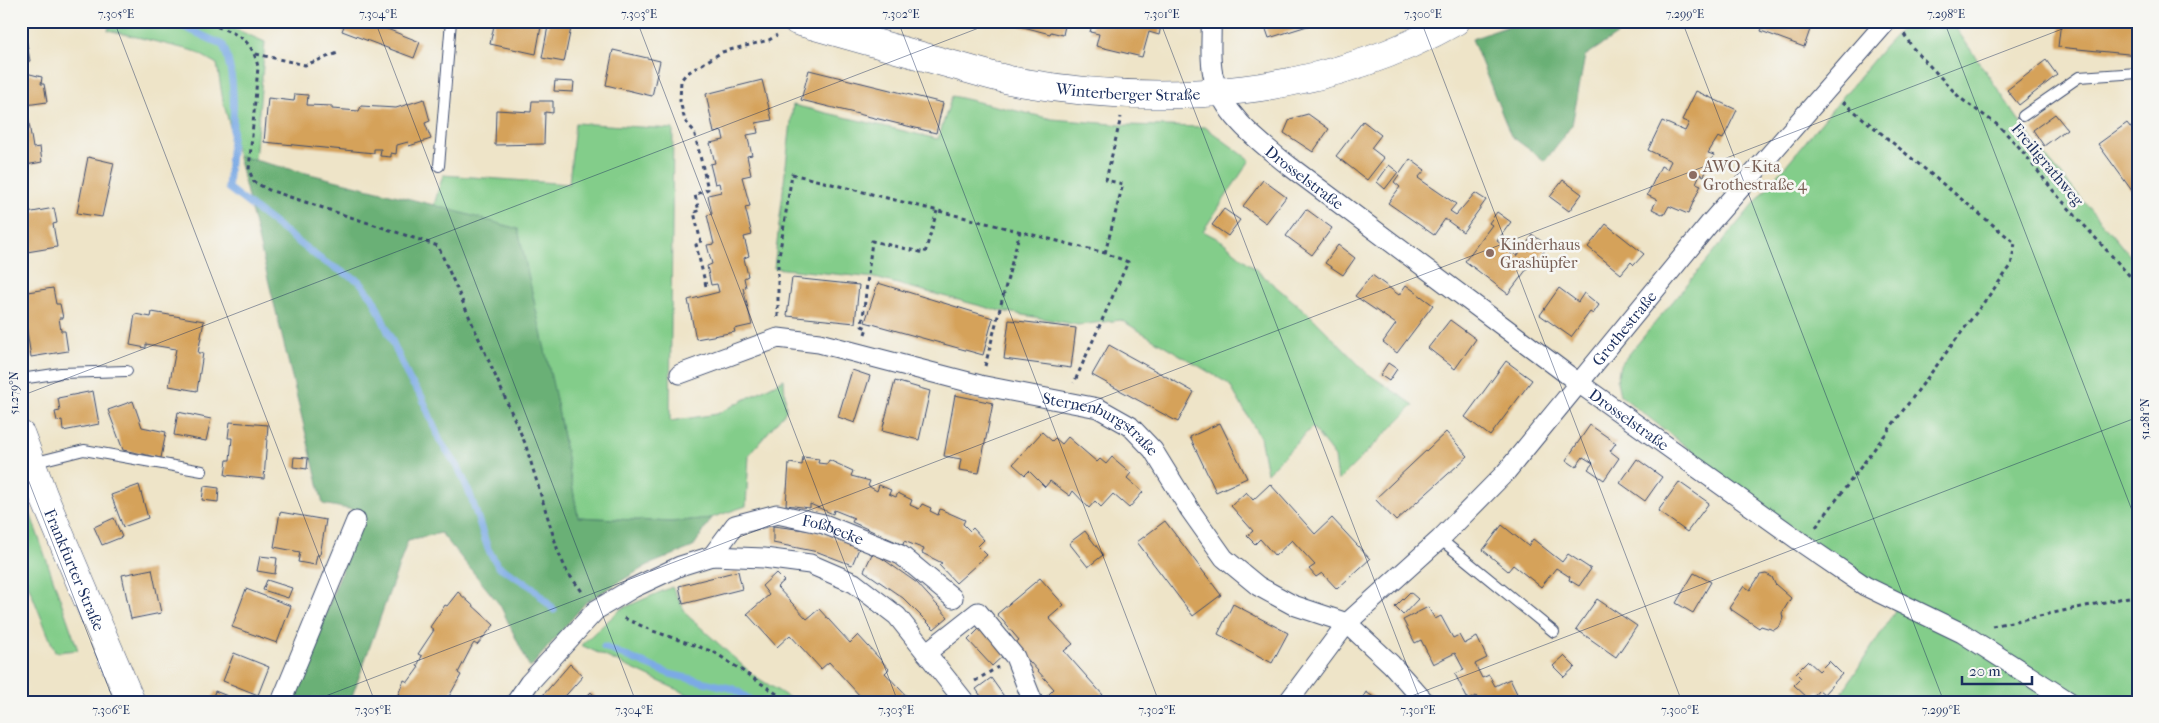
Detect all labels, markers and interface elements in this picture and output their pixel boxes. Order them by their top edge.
text: 7.305°E [98,7,134,21]
text: 7.304°E [359,7,397,21]
text: 7.303°E [621,7,657,21]
text: 7.302°E [882,7,920,21]
text: 7.301°E [1144,7,1180,21]
text: 7.300°E [1404,7,1442,21]
text: 7.299°E [1666,7,1704,21]
text: 7.298°E [1927,7,1965,21]
street label: Winterberger Straße [1054,79,1201,104]
street label: Freiligrathweg [2007,119,2088,210]
street label: Drosselstraße [1261,142,1347,213]
place label: AWO - Kita Grothestraße 4 [1702,157,1808,194]
marker: AWO - Kita Grothestraße 4 [1687,169,1699,181]
place label: Kinderhaus Grashüpfer [1500,235,1580,272]
marker: Kinderhaus Grashüpfer [1484,247,1496,259]
street label: Grothestraße [1588,287,1661,370]
text: 51.279°N [7,371,21,415]
street label: Drosselstraße [1585,385,1673,455]
street label: Sternenburgstraße [1041,388,1162,460]
text: 51.281°N [2138,398,2152,440]
street label: Frankfurter Straße [40,506,109,634]
street label: Foßbecke [800,511,867,549]
scale bar [1962,653,2032,685]
text: 20 m [1969,662,2001,680]
text: 7.306°E [92,703,130,717]
text: 7.305°E [355,703,391,717]
text: 7.304°E [615,703,653,717]
text: 7.303°E [878,703,914,717]
text: 7.302°E [1138,703,1176,717]
text: 7.301°E [1400,703,1436,717]
text: 7.300°E [1661,703,1699,717]
text: 7.299°E [1922,703,1960,717]

